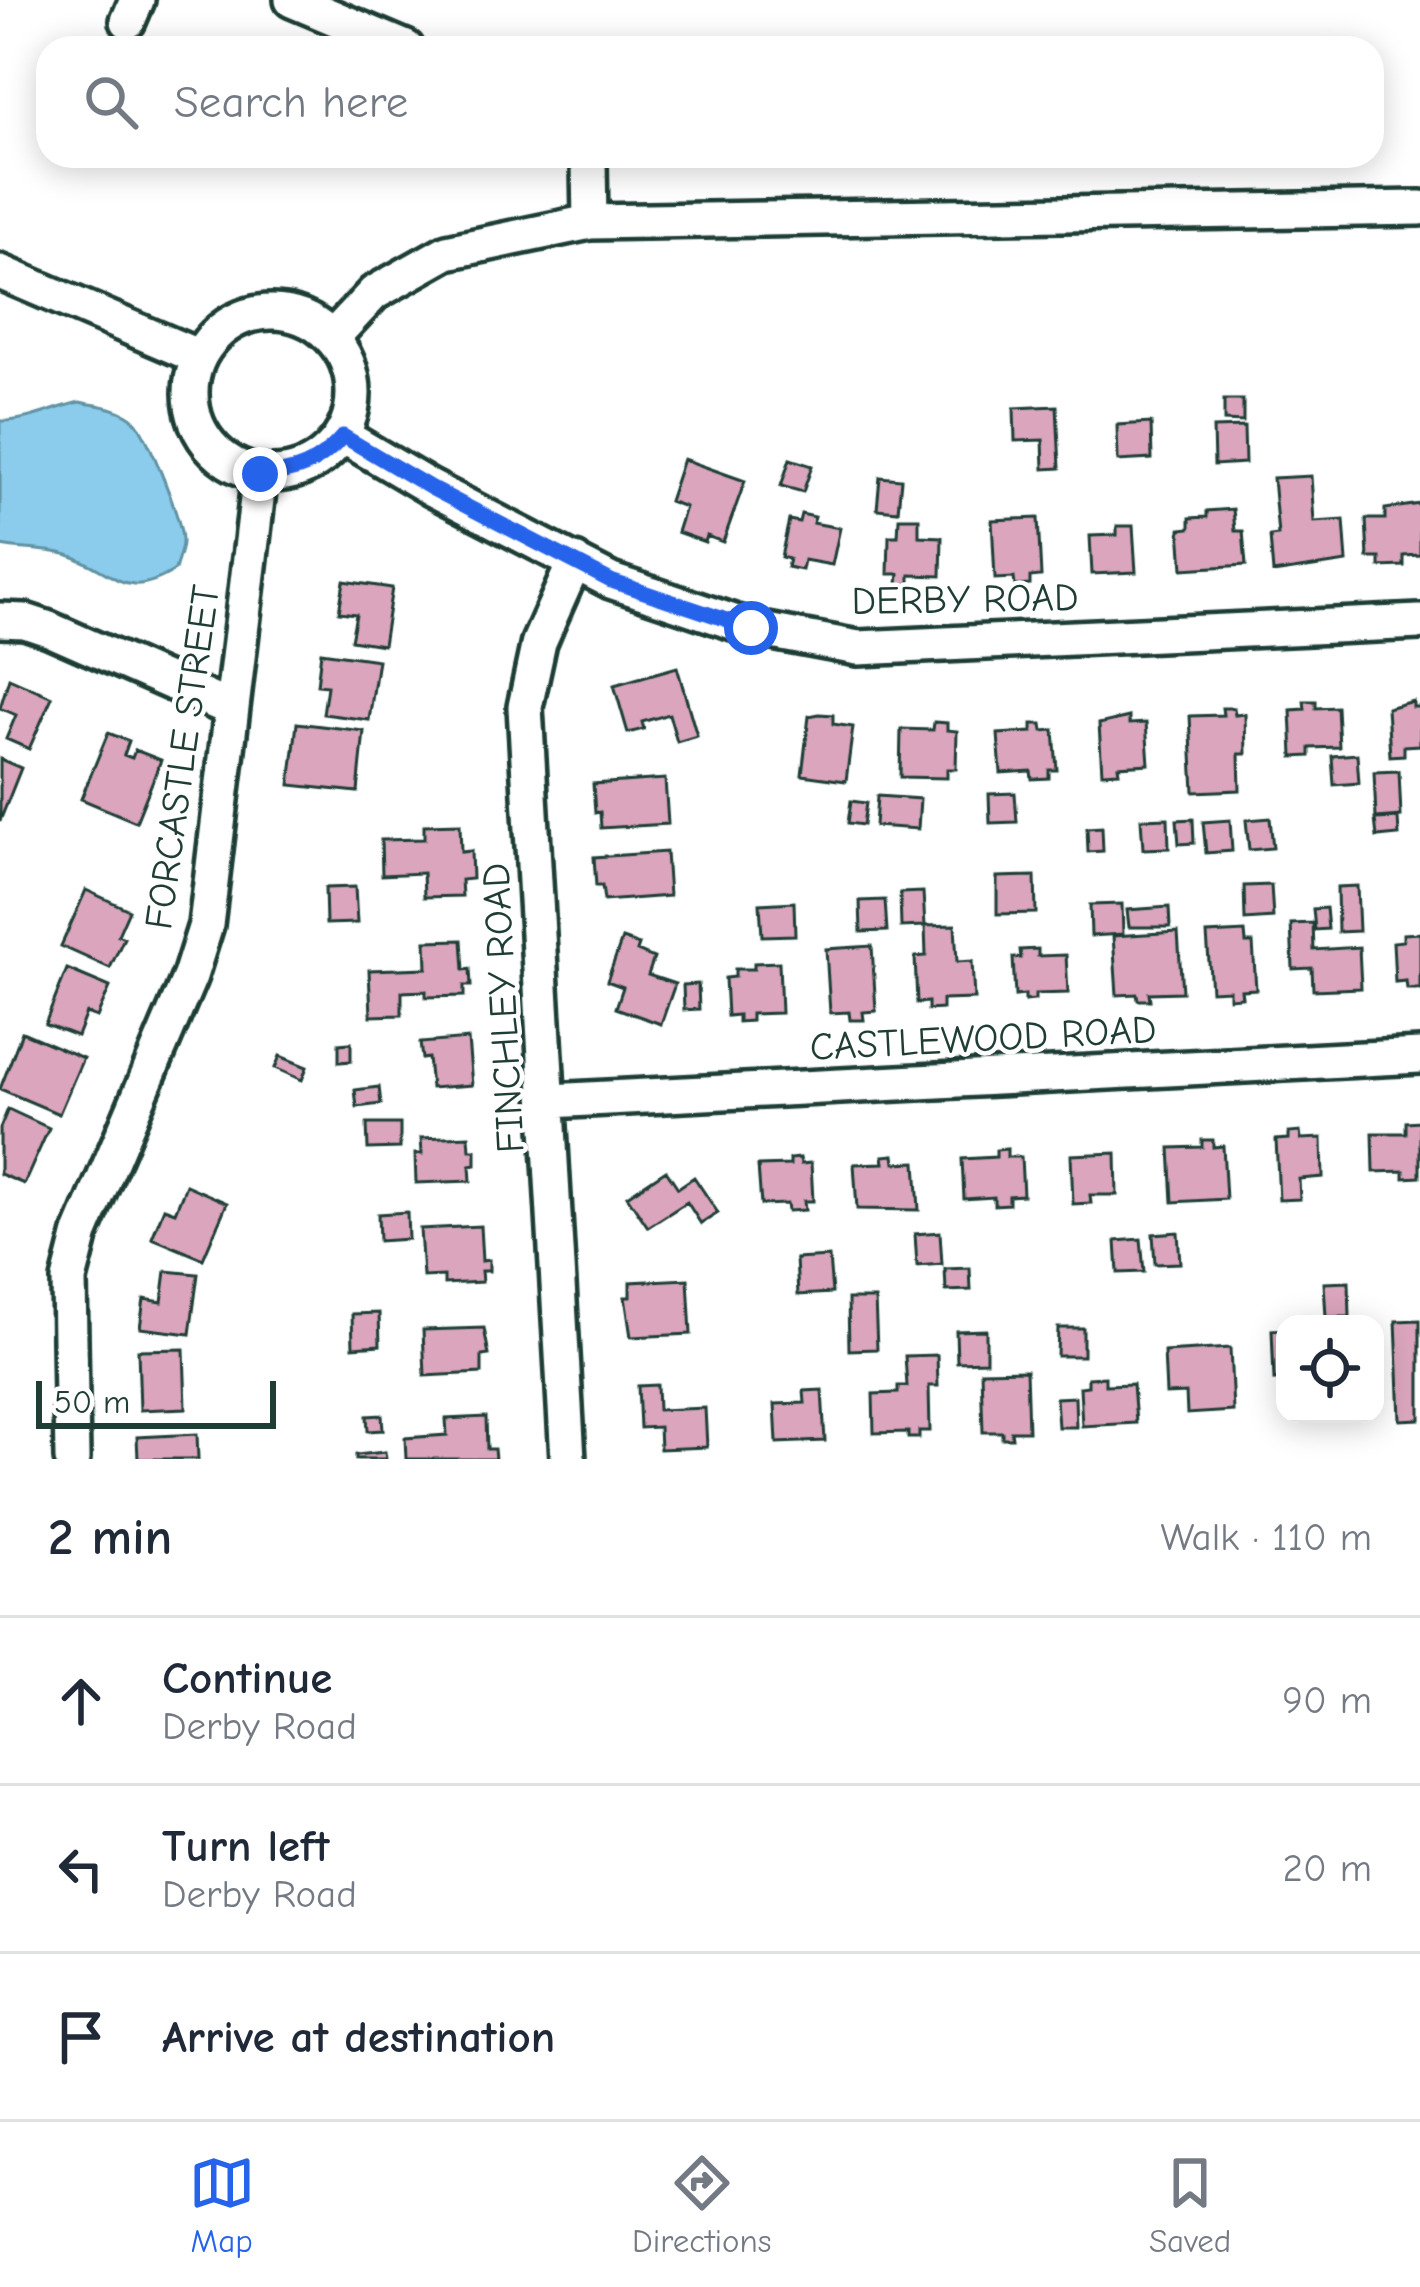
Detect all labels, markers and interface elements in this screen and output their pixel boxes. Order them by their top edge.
search box [36,36,1384,168]
icon: search [78,69,144,135]
text: Search here [174,76,408,128]
route end [233,447,287,501]
street label: DERBY ROAD [851,575,1079,624]
street label: FORCASTLE STREET [136,582,229,932]
route start [724,601,778,655]
street label: FINCHLEY ROAD [473,862,534,1154]
street label: CASTLEWOOD ROAD [809,1007,1158,1070]
map controls [1276,1315,1384,1423]
button: locate [1276,1315,1384,1423]
scale bar [36,1375,276,1428]
text: 50 m [54,1383,130,1421]
text: 2 min [48,1508,172,1567]
text: Walk · 110 m [1160,1515,1372,1560]
text: Continue [162,1652,332,1704]
icon: ahead [48,1668,114,1734]
text: 90 m [1282,1678,1372,1723]
text: Derby Road [162,1704,357,1749]
text: Turn left [162,1820,329,1872]
icon: left [48,1836,114,1902]
text: 20 m [1283,1846,1372,1891]
text: Derby Road [162,1872,357,1917]
icon: arrive [48,2004,114,2070]
text: Arrive at destination [162,2011,555,2063]
tab: Map [189,2150,255,2260]
tab: Directions [632,2150,772,2260]
tab: Saved [1149,2150,1231,2260]

